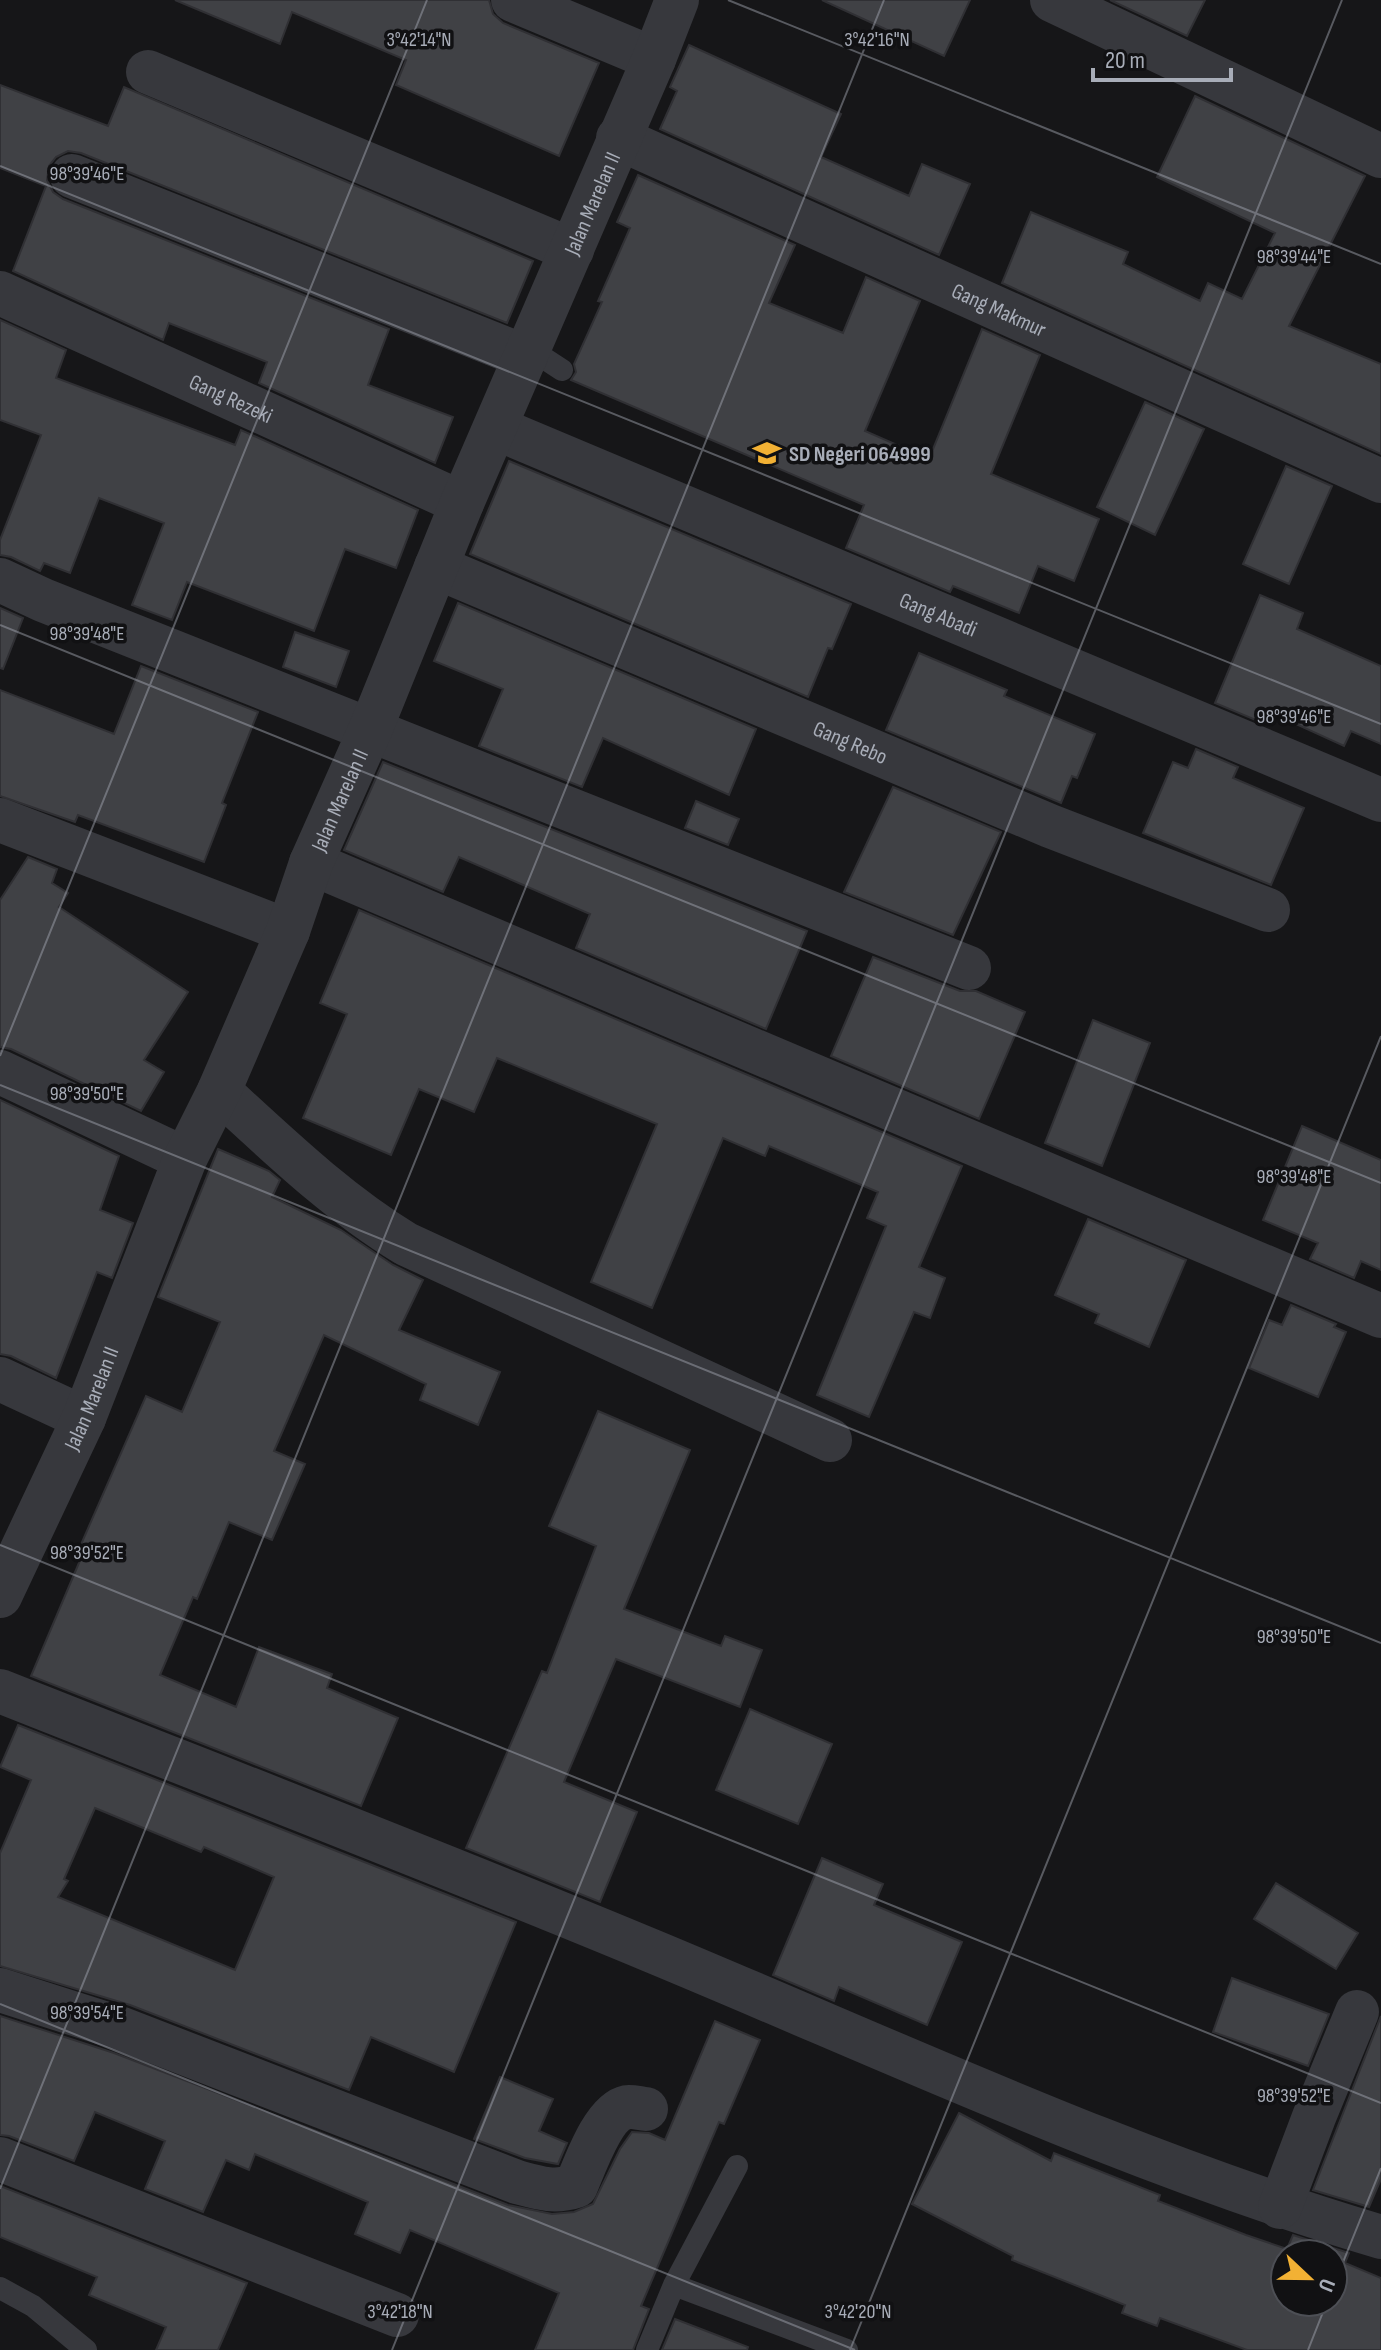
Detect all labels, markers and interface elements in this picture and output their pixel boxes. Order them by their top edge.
text: 3°42'14"N [386,28,452,52]
text: 3°42'16"N [844,28,910,52]
scale bar [1093,32,1231,82]
text: 20 m [1105,46,1145,75]
street label: Jalan Marelan II [559,148,627,260]
text: 98°39'46"E [50,162,124,186]
text: 98°39'44"E [1257,245,1331,269]
street label: Gang Makmur [947,278,1050,344]
street label: Gang Rezeki [185,369,277,430]
school or university icon: SD Negeri 064999 [752,438,782,468]
place label: SD Negeri 064999 [789,441,931,468]
street label: Gang Abadi [895,587,981,644]
text: 98°39'48"E [50,622,124,646]
text: 98°39'46"E [1257,705,1331,729]
street label: Gang Rebo [809,716,891,771]
street label: Jalan Marelan II [306,745,375,857]
text: 98°39'50"E [50,1082,124,1106]
text: 98°39'48"E [1257,1165,1331,1189]
street label: Jalan Marelan II [58,1343,126,1456]
text: 98°39'52"E [50,1541,124,1565]
text: 98°39'50"E [1257,1625,1331,1649]
text: 98°39'54"E [50,2001,124,2025]
text: 98°39'52"E [1257,2084,1331,2108]
north arrow [1269,2238,1349,2318]
text: U [1311,2275,1341,2295]
text: 3°42'18"N [367,2300,433,2324]
text: 3°42'20"N [825,2300,891,2324]

